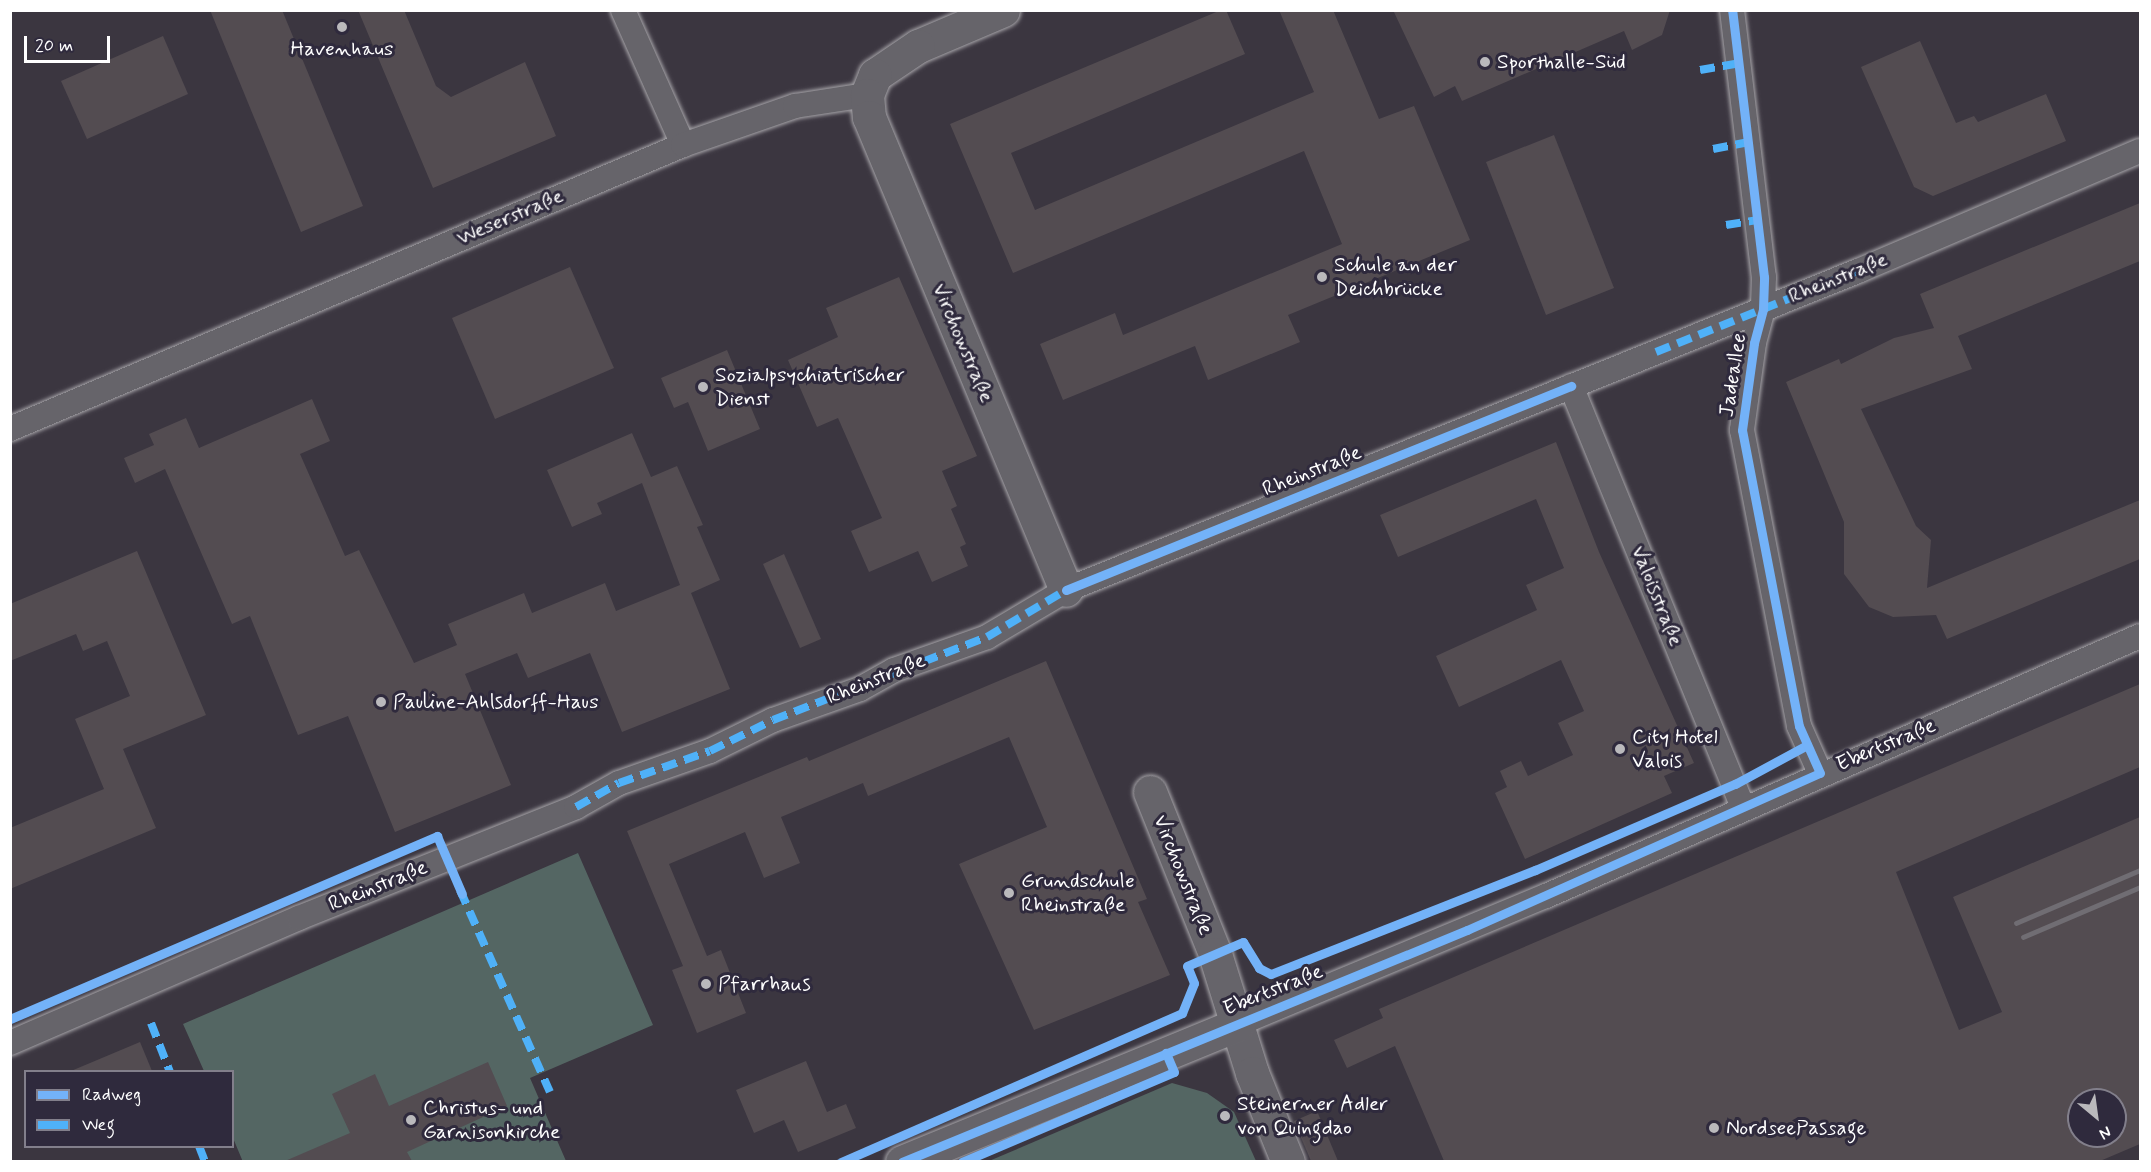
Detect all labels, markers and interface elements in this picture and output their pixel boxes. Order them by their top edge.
marker: Havenhaus [335,20,349,34]
scale bar [27,24,112,62]
text: 20 m [35,34,73,58]
place label: Havenhaus [291,36,393,62]
place label: Sporthalle-Süd [1497,49,1626,75]
marker: Sporthalle-Süd [1478,55,1492,69]
street label: Weserstraße [453,183,567,251]
street label: Rheinstraße [1785,247,1891,309]
place label: Schule an der Deichbrücke [1334,252,1453,302]
marker: Schule an der Deichbrücke [1315,270,1329,284]
street label: Virchowstraße [927,280,999,406]
street label: Jadeallee [1714,331,1752,419]
place label: Sozialpsychiatrischer Dienst [715,362,905,412]
marker: Sozialpsychiatrischer Dienst [696,380,710,394]
street label: Rheinstraße [1259,440,1365,502]
street label: Valoisstraße [1625,542,1689,650]
street label: Rheinstraße [823,648,929,710]
place label: Pauline-Ahlsdorff-Haus [393,689,599,715]
marker: Pauline-Ahlsdorff-Haus [374,695,388,709]
street label: Ebertstraße [1833,713,1939,777]
place label: City Hotel Valois [1632,724,1718,774]
marker: City Hotel Valois [1613,742,1627,756]
street label: Virchowstraße [1148,811,1218,939]
street label: Rheinstraße [325,855,431,917]
place label: Grundschule Rheinstraße [1021,868,1135,918]
marker: Grundschule Rheinstraße [1002,886,1016,900]
street label: Ebertstraße [1219,959,1327,1021]
place label: Pfarrhaus [718,971,811,997]
marker: Pfarrhaus [699,977,713,991]
legend [24,1070,234,1148]
text: Radweg [82,1083,141,1107]
north arrow [2067,1088,2127,1148]
place label: Steinerner Adler von Quingdao [1237,1091,1389,1141]
place label: Christus- und Garnisonkirche [423,1095,560,1145]
marker: Steinerner Adler von Quingdao [1218,1109,1232,1123]
text: Weg [82,1113,115,1137]
marker: Christus- und Garnisonkirche [404,1113,418,1127]
place label: NordseePassage [1726,1115,1866,1141]
marker: NordseePassage [1707,1121,1721,1135]
text: N [2095,1121,2115,1144]

